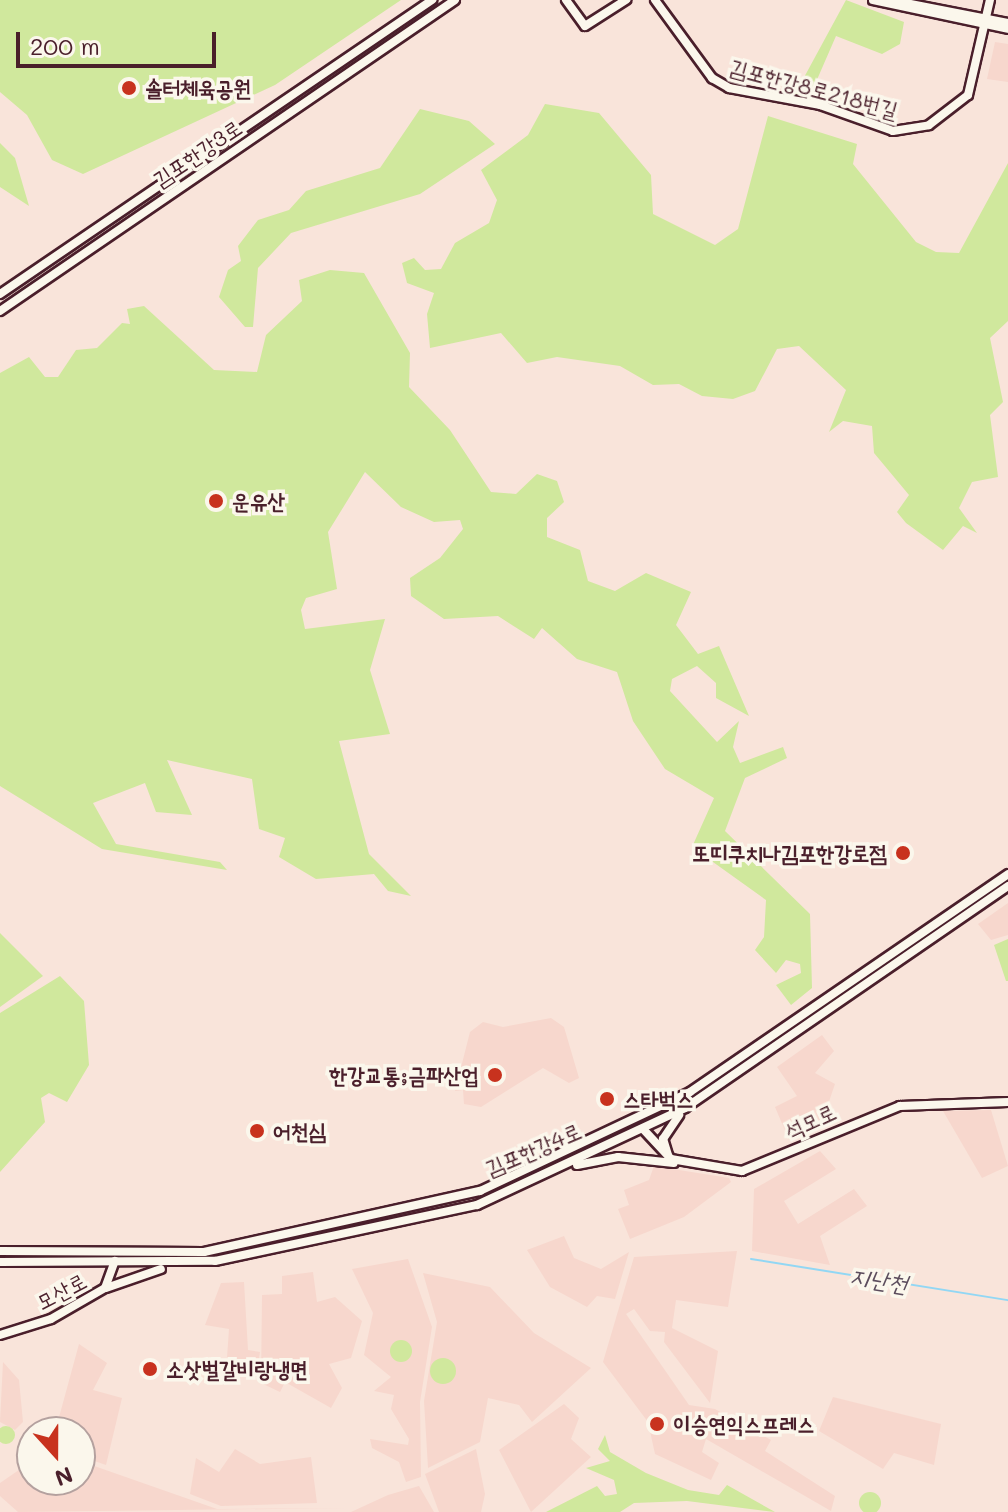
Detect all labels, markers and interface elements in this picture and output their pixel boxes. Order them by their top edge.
scale bar [20,16,220,66]
text: 200 m [30,30,100,61]
street label: 김포한강8로218번길 [727,53,901,123]
place label: 솔터체육공원 [145,75,251,101]
marker: 솔터체육공원 [120,79,138,97]
street label: 김포한강3로 [148,114,246,192]
place label: 운유산 [232,488,285,514]
marker: 운유산 [207,492,225,510]
place label: 또띠쿠치나김포한강로점 [692,840,887,866]
marker: 또띠쿠치나김포한강로점 [894,844,912,862]
place label: 한강교통;금파산업 [329,1062,479,1088]
marker: 한강교통;금파산업 [486,1066,504,1084]
place label: 스타벅스 [623,1086,694,1112]
marker: 스타벅스 [598,1090,616,1108]
street label: 석모로 [780,1098,840,1144]
street label: 김포한강4로 [481,1117,585,1181]
place label: 어천심 [273,1118,326,1144]
marker: 어천심 [248,1122,266,1140]
water label: 지난천 [848,1260,910,1298]
street label: 모산로 [31,1267,91,1315]
place label: 소삿벌갈비랑냉면 [166,1356,308,1382]
marker: 소삿벌갈비랑냉면 [141,1360,159,1378]
place label: 이승연익스프레스 [673,1411,815,1437]
marker: 이승연익스프레스 [648,1415,666,1433]
north arrow [16,1416,96,1496]
text: N [51,1460,77,1494]

